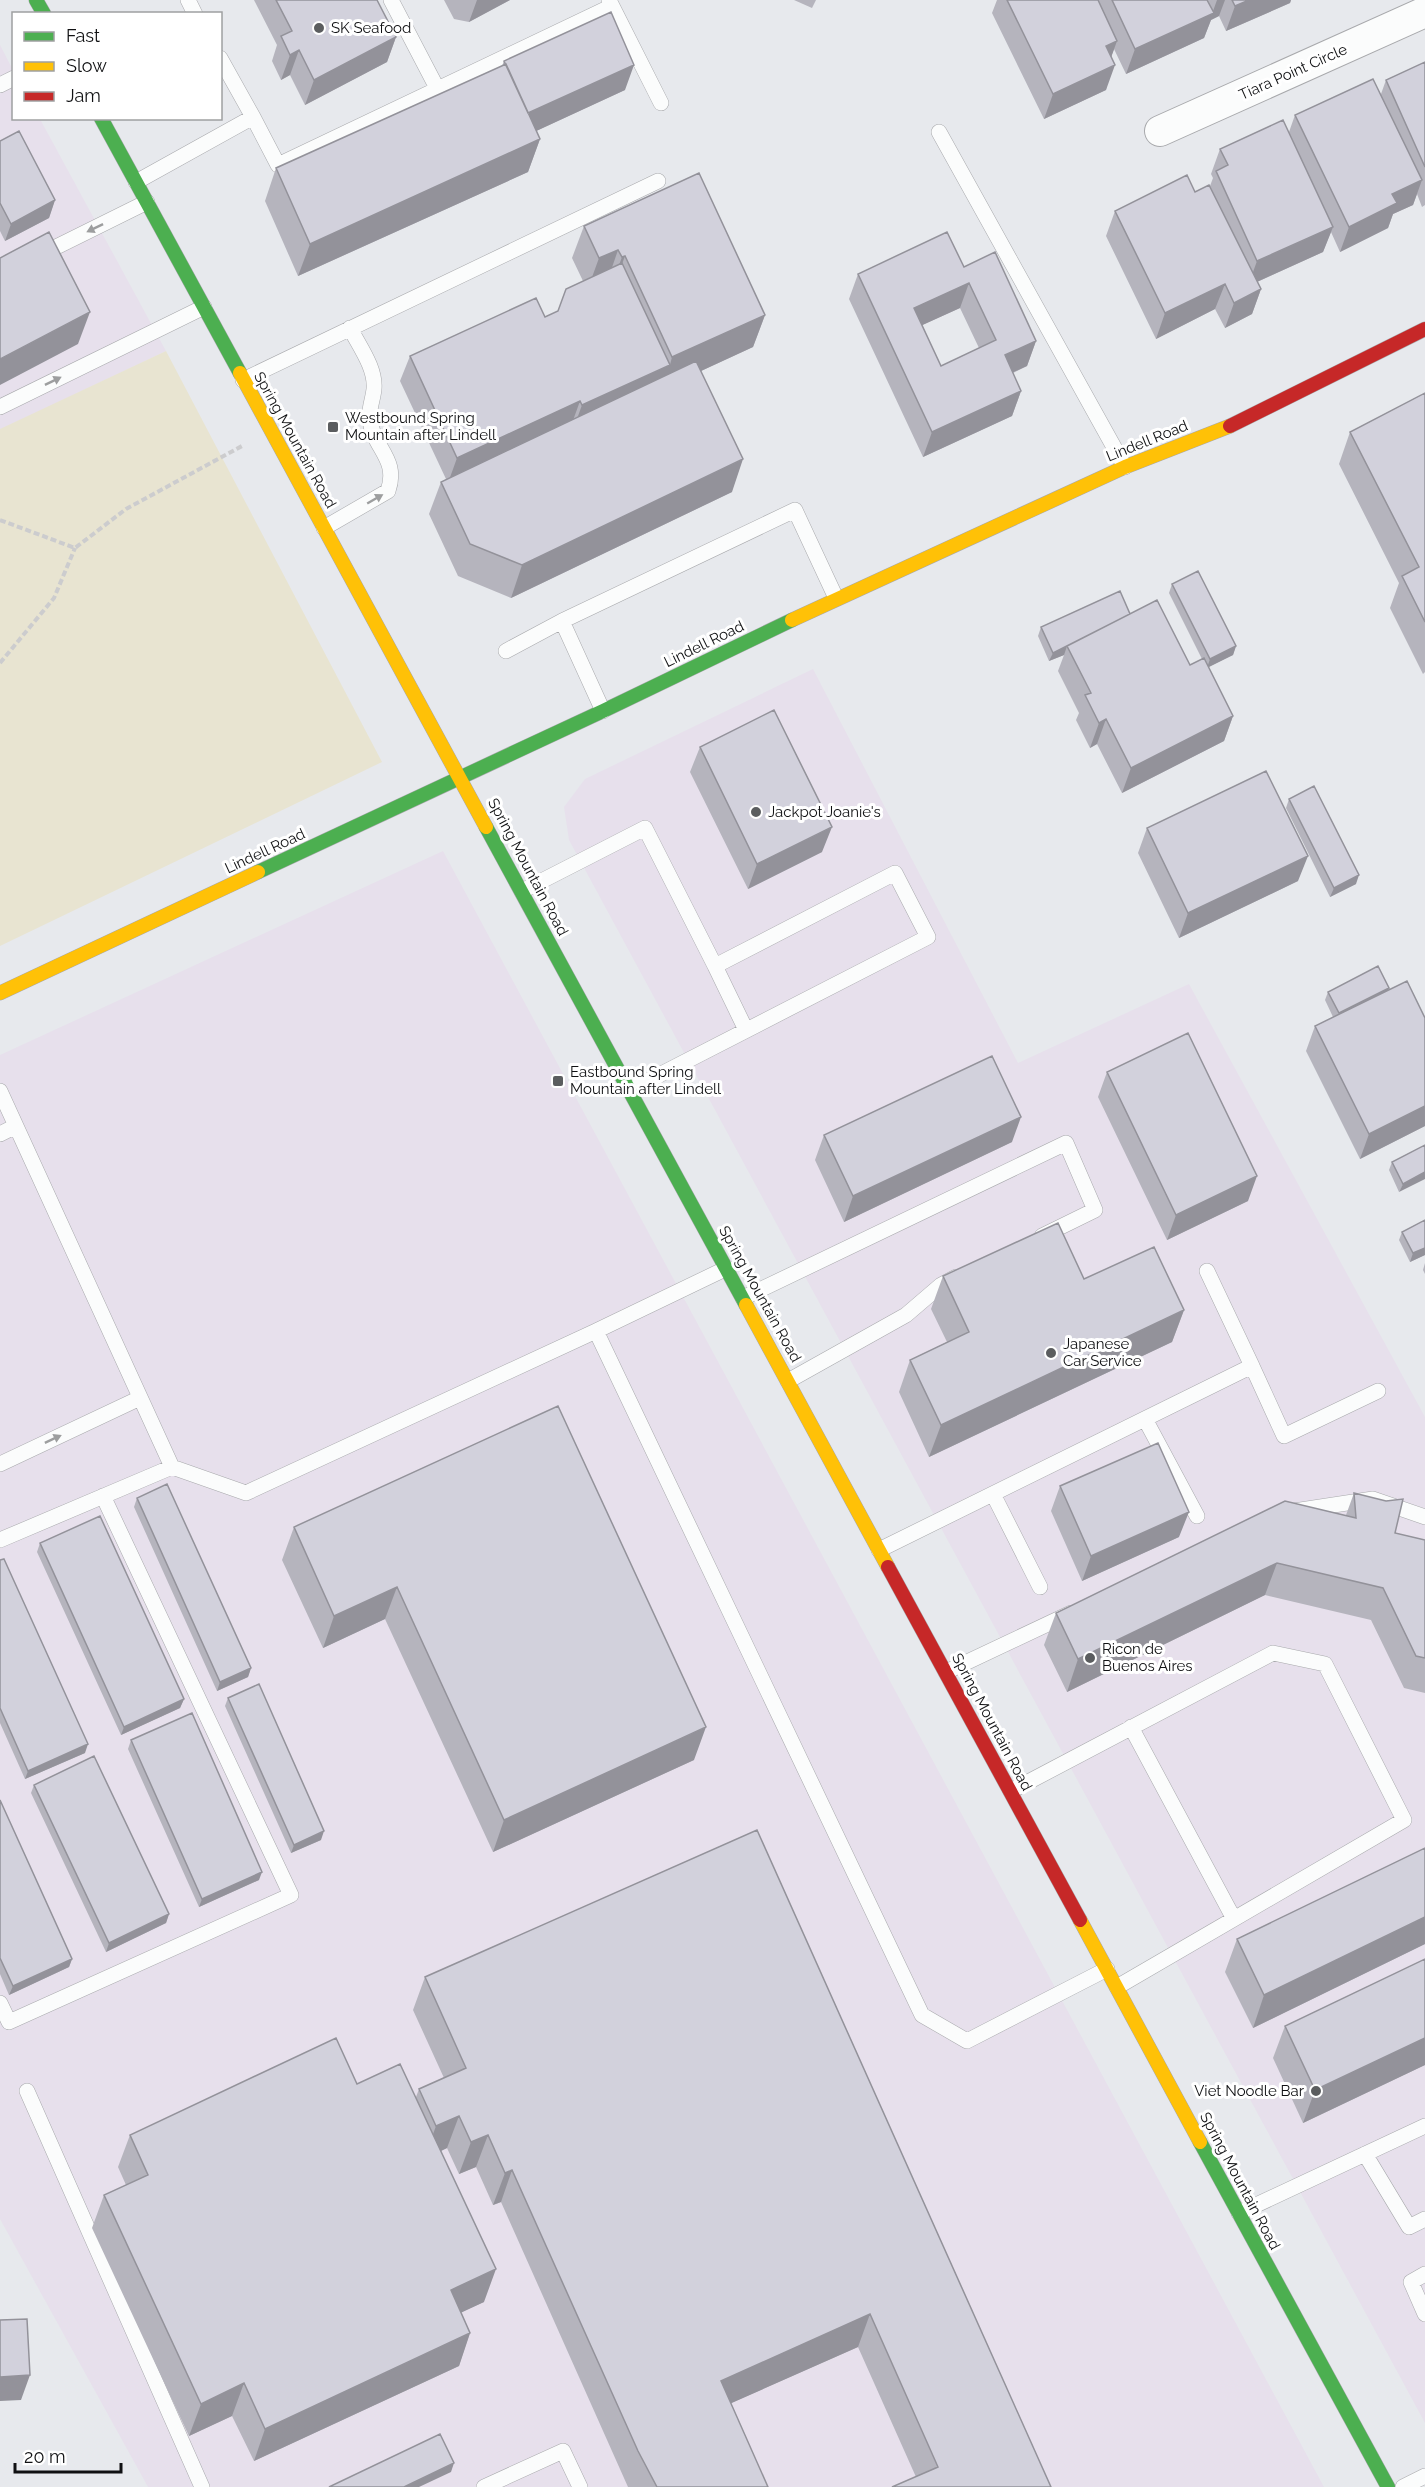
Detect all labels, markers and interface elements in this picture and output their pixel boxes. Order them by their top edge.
legend [12,12,222,120]
place label: SK Seafood [331,19,411,37]
marker: SK Seafood [312,21,326,35]
text: Fast [66,25,100,46]
street label: Tiara Point Circle [1236,40,1350,104]
text: Slow [66,55,107,76]
text: Jam [66,85,101,106]
one-way arrow [86,223,103,233]
street label: Spring Mountain Road [250,369,340,511]
one-way arrow [44,376,61,386]
place label: Westbound Spring Mountain after Lindell [345,409,497,444]
street label: Lindell Road [1104,416,1190,466]
marker: Westbound Spring Mountain after Lindell [326,420,340,434]
one-way arrow [367,493,383,504]
street label: Lindell Road [661,617,747,671]
street label: Spring Mountain Road [484,795,572,939]
place label: Jackpot Joanie's [768,803,881,821]
marker: Jackpot Joanie's [749,805,763,819]
street label: Lindell Road [222,825,308,877]
place label: Eastbound Spring Mountain after Lindell [570,1063,722,1098]
marker: Eastbound Spring Mountain after Lindell [551,1074,565,1088]
street label: Spring Mountain Road [715,1223,805,1365]
place label: Japanese Car Service [1063,1335,1142,1370]
marker: Japanese Car Service [1044,1346,1058,1360]
one-way arrow [44,1435,61,1444]
place label: Ricon de Buenos Aires [1102,1640,1192,1675]
street label: Spring Mountain Road [948,1650,1036,1794]
marker: Ricon de Buenos Aires [1083,1651,1097,1665]
place label: Viet Noodle Bar [1194,2082,1305,2100]
marker: Viet Noodle Bar [1309,2084,1323,2098]
street label: Spring Mountain Road [1196,2109,1284,2253]
scale bar [15,2436,122,2474]
text: 20 m [24,2446,66,2467]

